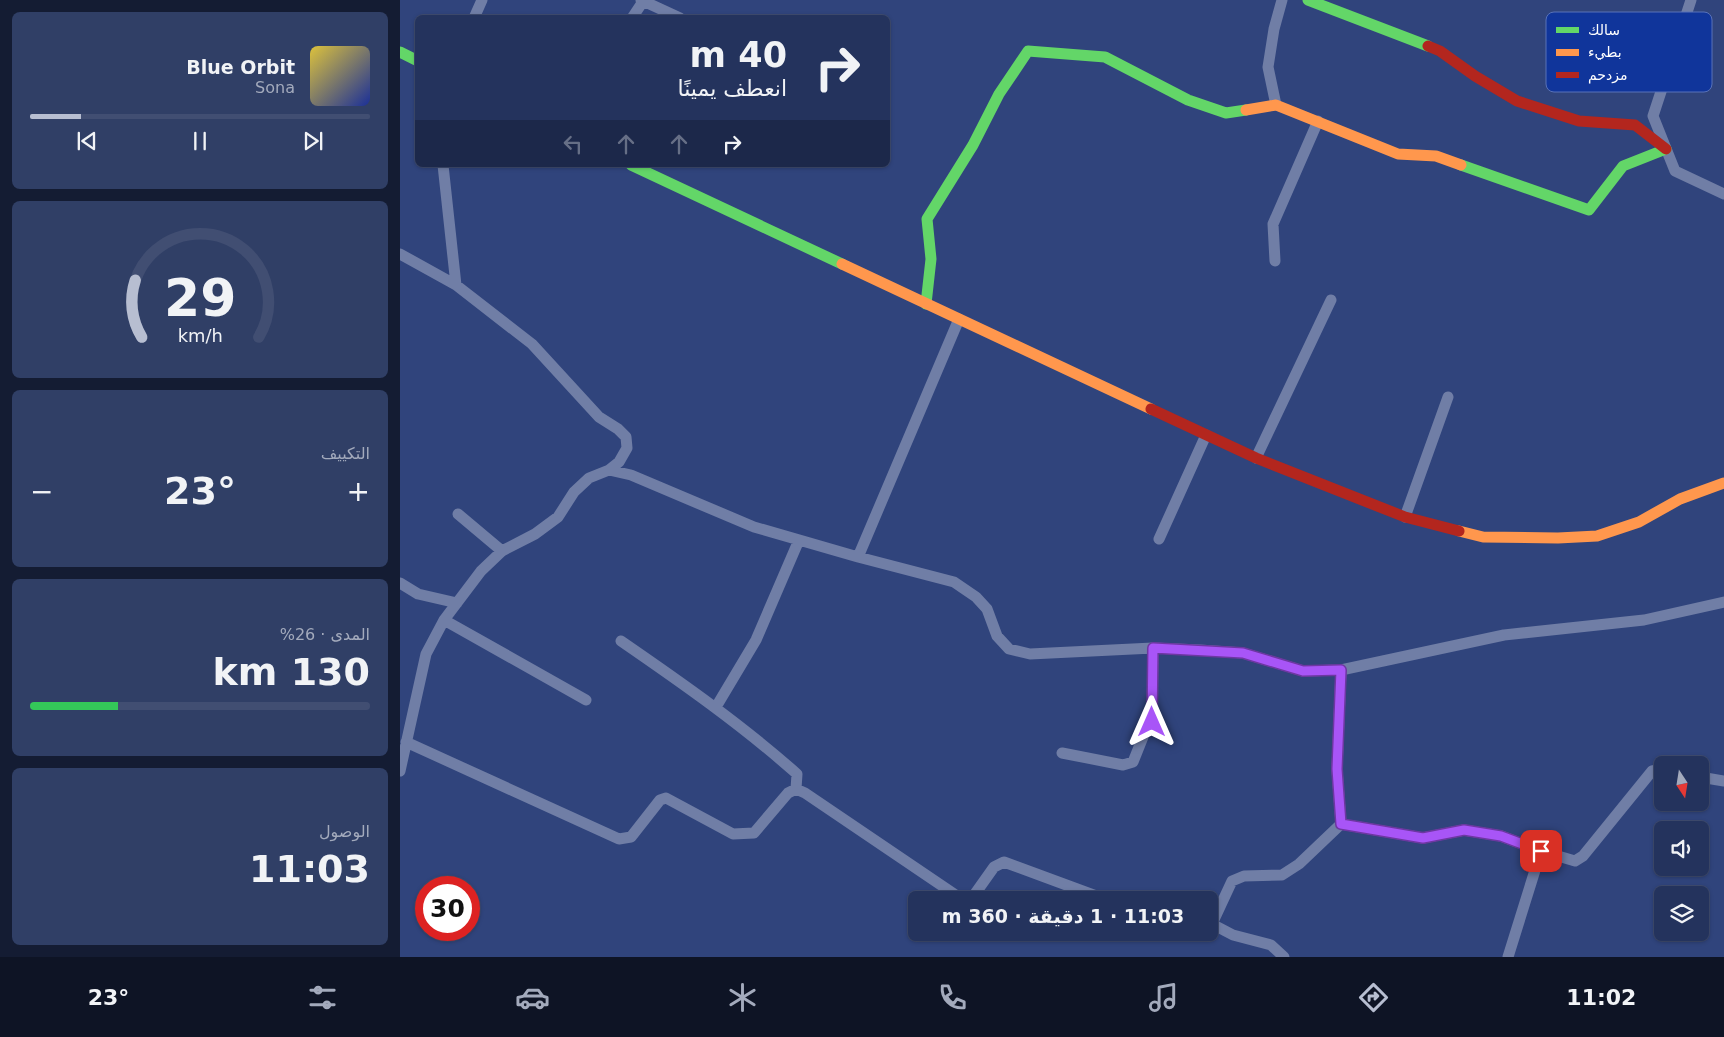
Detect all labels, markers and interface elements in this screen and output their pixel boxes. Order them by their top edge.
legend [1546,12,1712,92]
text: سالك [1588,22,1620,38]
text: 40 m [690,35,787,75]
icon: right [805,35,870,100]
text: بطيء [1588,44,1622,61]
text: Blue Orbit [186,56,295,78]
text: مزدحم [1588,67,1627,84]
text: انعطف يمينًا [678,76,787,101]
text: Sona [255,78,295,97]
icon: previous [73,127,101,155]
icon: pause [186,127,214,155]
icon: next [299,127,327,155]
icon: left [559,130,587,158]
icon: ahead [612,130,640,158]
icon: ahead [665,130,693,158]
icon: right [718,130,746,158]
text: 29 [164,268,236,328]
text: km/h [177,325,223,346]
text: التكييف [321,444,370,463]
text: 23° [164,469,236,513]
text: − [30,475,53,508]
text: + [347,475,370,508]
text: المدى · 26% [280,625,370,644]
text: 130 km [213,650,370,694]
position arrow [1125,695,1177,747]
north arrow [1654,756,1709,811]
map controls [1654,756,1709,941]
button: sound [1654,821,1709,876]
text: الوصول [319,822,370,841]
pin [1520,830,1562,872]
icon: arrive [1527,837,1555,865]
text: 11:03 [249,847,370,891]
speed limit sign: 30 [415,876,480,941]
button: layers [1654,886,1709,941]
text: 11:03 · 1 دقيقة · 360 m [942,905,1184,927]
icon: filters [305,980,340,1015]
icon: car [515,980,550,1015]
icon: climate [725,980,760,1015]
icon: phone [935,980,970,1015]
icon: music [1146,980,1181,1015]
icon: directions [1356,980,1391,1015]
text: 23° [88,985,129,1010]
text: 11:02 [1566,985,1636,1010]

